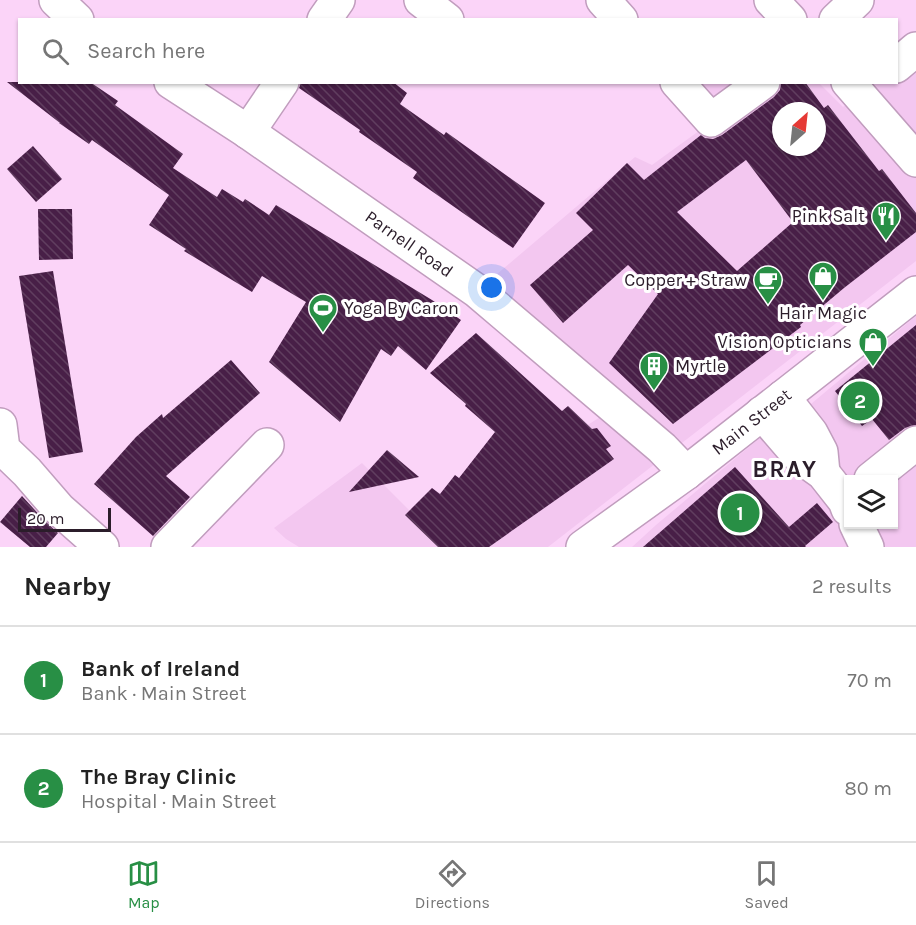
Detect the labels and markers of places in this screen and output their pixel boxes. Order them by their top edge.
restaurant icon: Pink Salt [870,200,902,242]
place label: Pink Salt [792,205,865,227]
shop icon: Hair Magic [807,260,839,302]
cafe icon: Copper + Straw [752,264,784,306]
place label: Copper + Straw [624,269,747,291]
sports icon: Yoga By Caron [307,292,339,334]
place label: Yoga By Caron [344,297,459,319]
place label: Hair Magic [779,302,867,324]
shop icon: Vision Opticians [857,326,889,368]
place label: Vision Opticians [718,331,852,353]
building icon: Myrtle [638,350,670,392]
place label: Myrtle [675,355,726,377]
pin: 2 [840,378,880,424]
pin: 1 [720,490,760,536]

